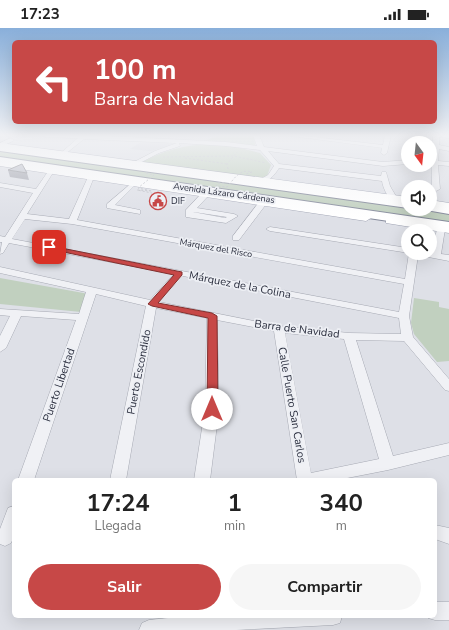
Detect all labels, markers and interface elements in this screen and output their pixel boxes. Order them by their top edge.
text: 17:23 [20,4,60,24]
text: 100 m [94,51,177,89]
icon: left [28,56,80,108]
text: Barra de Navidad [94,87,234,111]
north arrow [401,136,437,172]
map controls [401,136,437,260]
street label: Avenida Lázaro Cárdenas [172,180,276,206]
button: sound [401,180,437,216]
public building icon: DIF [148,191,168,211]
place label: DIF [171,195,185,207]
button: search [401,224,437,260]
pin [32,230,66,264]
icon: arrive [38,236,60,258]
street label: Márquez del Risco [179,236,253,260]
street label: Márquez de la Colina [188,268,292,302]
street label: Barra de Navidad [254,316,340,342]
street label: Puerto Escondido [123,328,155,416]
street label: Puerto Libertad [39,346,79,424]
street label: Calle Puerto San Carlos [274,346,310,464]
position arrow [191,388,233,430]
text: 17:24 [86,487,150,519]
text: 1 [227,487,242,519]
text: 340 [320,487,363,519]
text: Llegada [95,517,141,535]
text: min [224,517,245,535]
text: m [336,517,347,535]
button: Salir [28,564,221,610]
button: Compartir [229,564,421,610]

